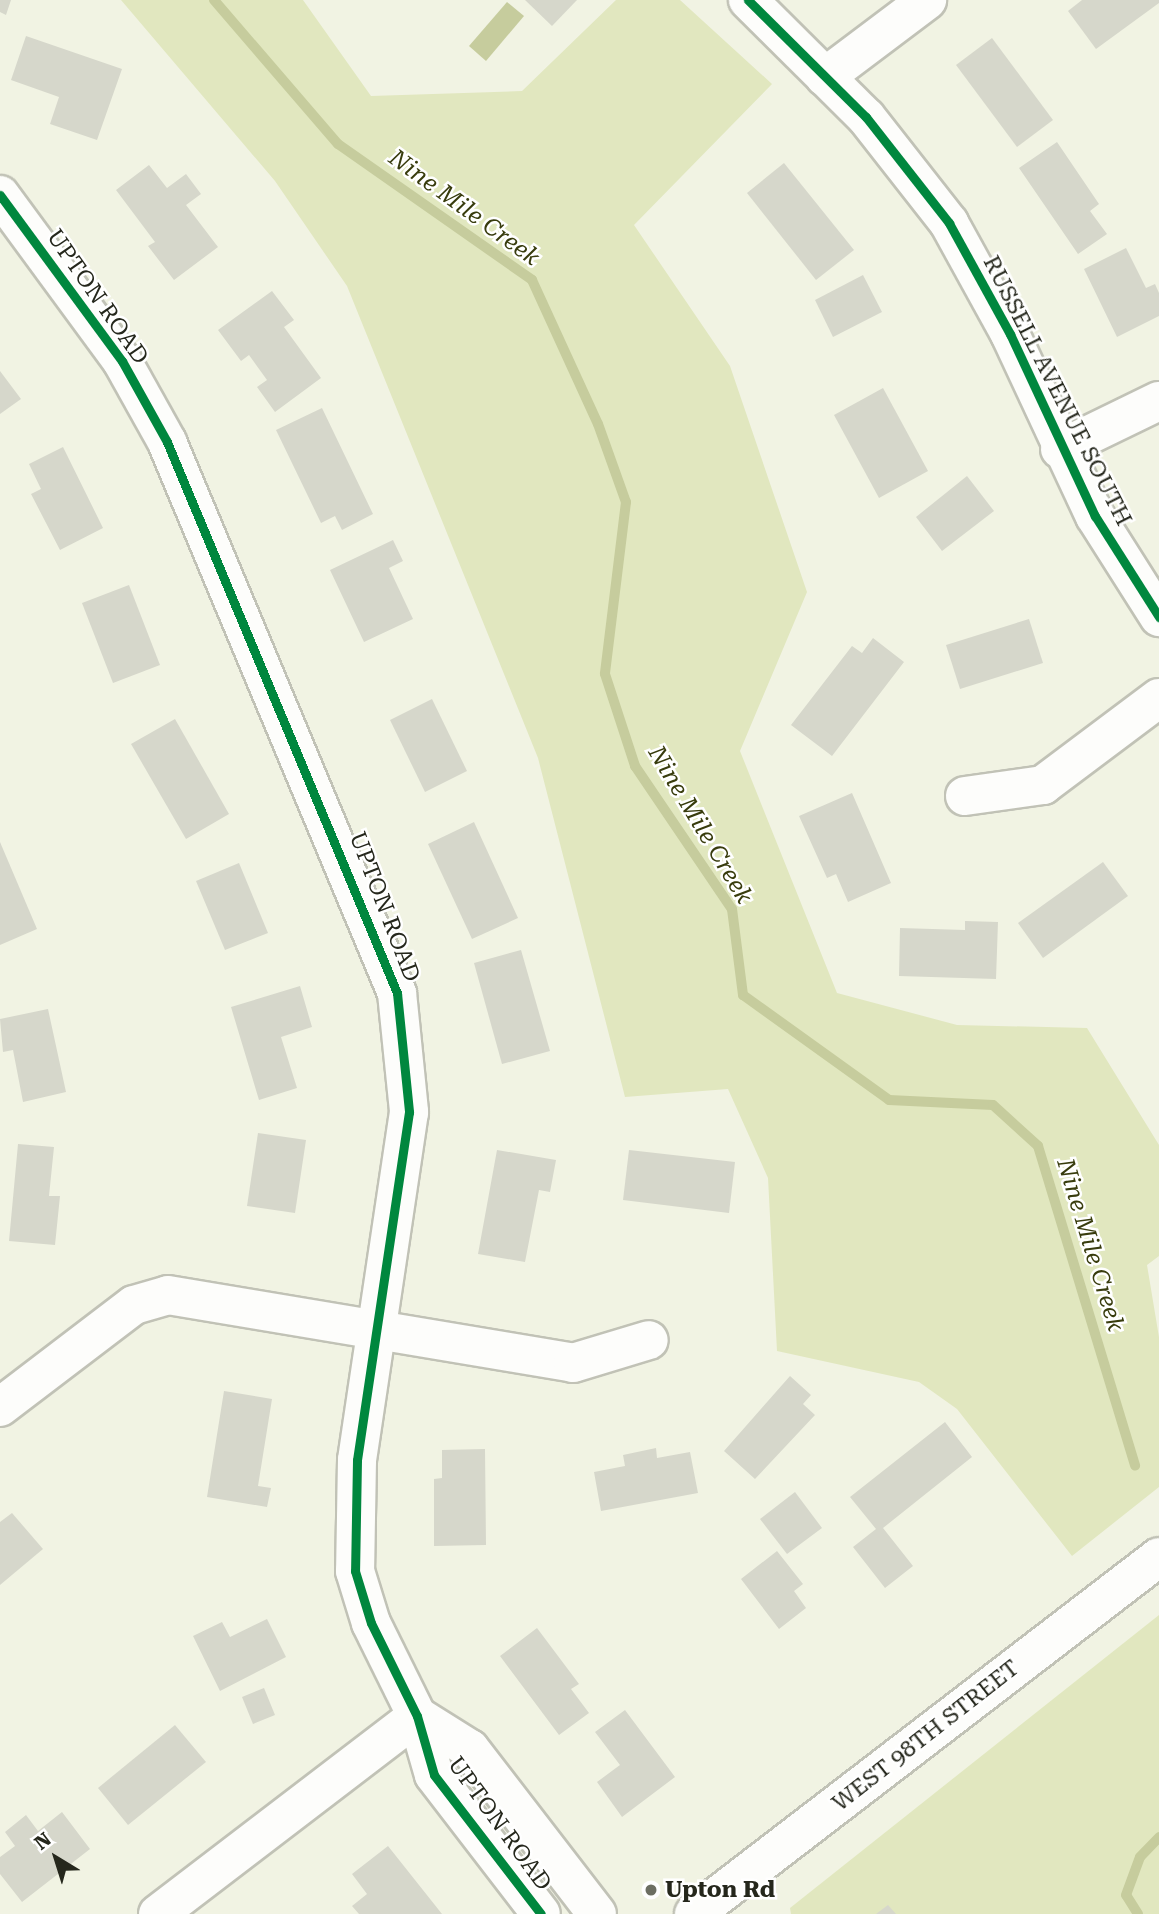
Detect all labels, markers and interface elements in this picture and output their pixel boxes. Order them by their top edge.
water label: Nine Mile Creek [383,144,545,272]
street label: UPTON ROAD [40,224,154,370]
street label: RUSSELL AVENUE SOUTH [977,251,1137,531]
water label: Nine Mile Creek [642,741,758,909]
street label: UPTON ROAD [343,828,425,986]
water label: Nine Mile Creek [1050,1155,1130,1335]
street label: WEST 98TH STREET [827,1654,1025,1818]
street label: UPTON ROAD [441,1752,557,1896]
north arrow [21,1823,91,1893]
text: N [30,1827,56,1855]
place label: Upton Rd [665,1876,775,1904]
marker: Upton Rd [643,1882,659,1898]

